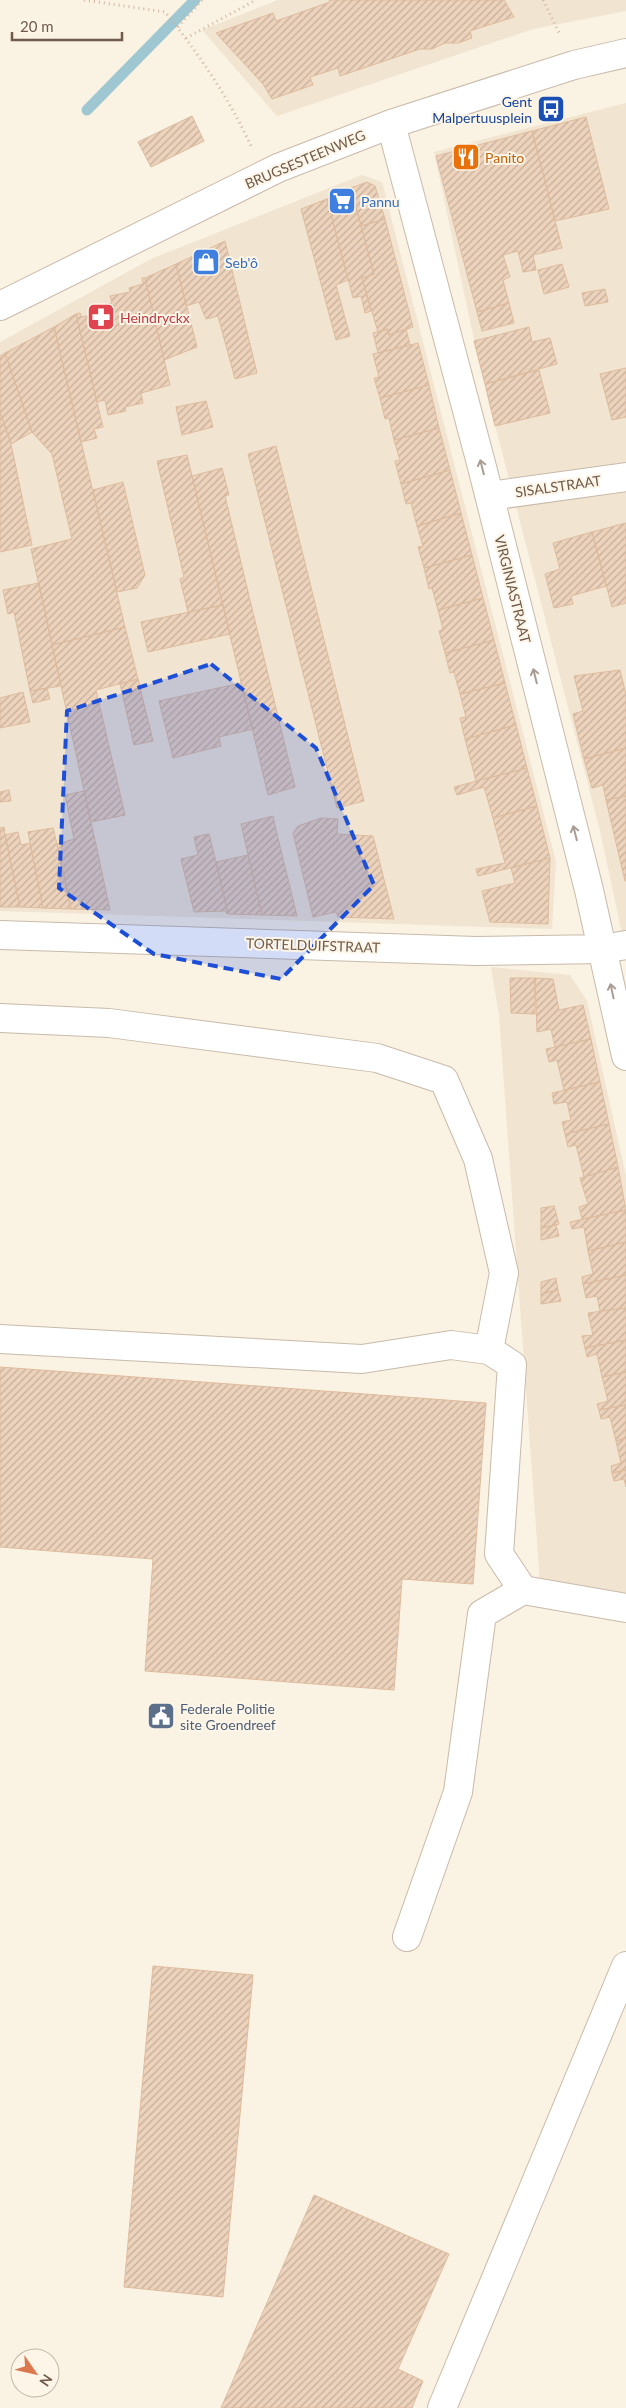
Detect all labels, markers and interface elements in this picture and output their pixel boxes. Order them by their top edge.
scale bar [12,10,122,42]
text: 20 m [20,17,54,35]
place label: Gent Malpertuusplein [432,93,532,126]
bus stop icon: Gent Malpertuusplein [536,94,566,124]
street label: BRUGSESTEENWEG [242,126,368,192]
restaurant icon: Panito [451,142,481,172]
place label: Panito [485,149,524,166]
supermarket icon: Pannu [327,186,357,216]
place label: Pannu [361,193,400,210]
shop icon: Seb'ô [191,247,221,277]
place label: Seb'ô [225,254,258,271]
pharmacy icon: Heindryckx [86,302,116,332]
place label: Heindryckx [120,309,190,326]
one-way arrow [477,460,486,476]
street label: SISALSTRAAT [514,471,603,500]
street label: VIRGINIASTRAAT [491,533,535,646]
one-way arrow [530,668,539,684]
one-way arrow [569,826,579,842]
street label: TORTELDUIFSTRAAT [246,934,381,956]
one-way arrow [607,984,616,1000]
place label: Federale Politie site Groendreef [180,1700,276,1733]
public building icon: Federale Politie site Groendreef [146,1701,176,1731]
north arrow [10,2348,60,2398]
text: N [36,2371,56,2390]

